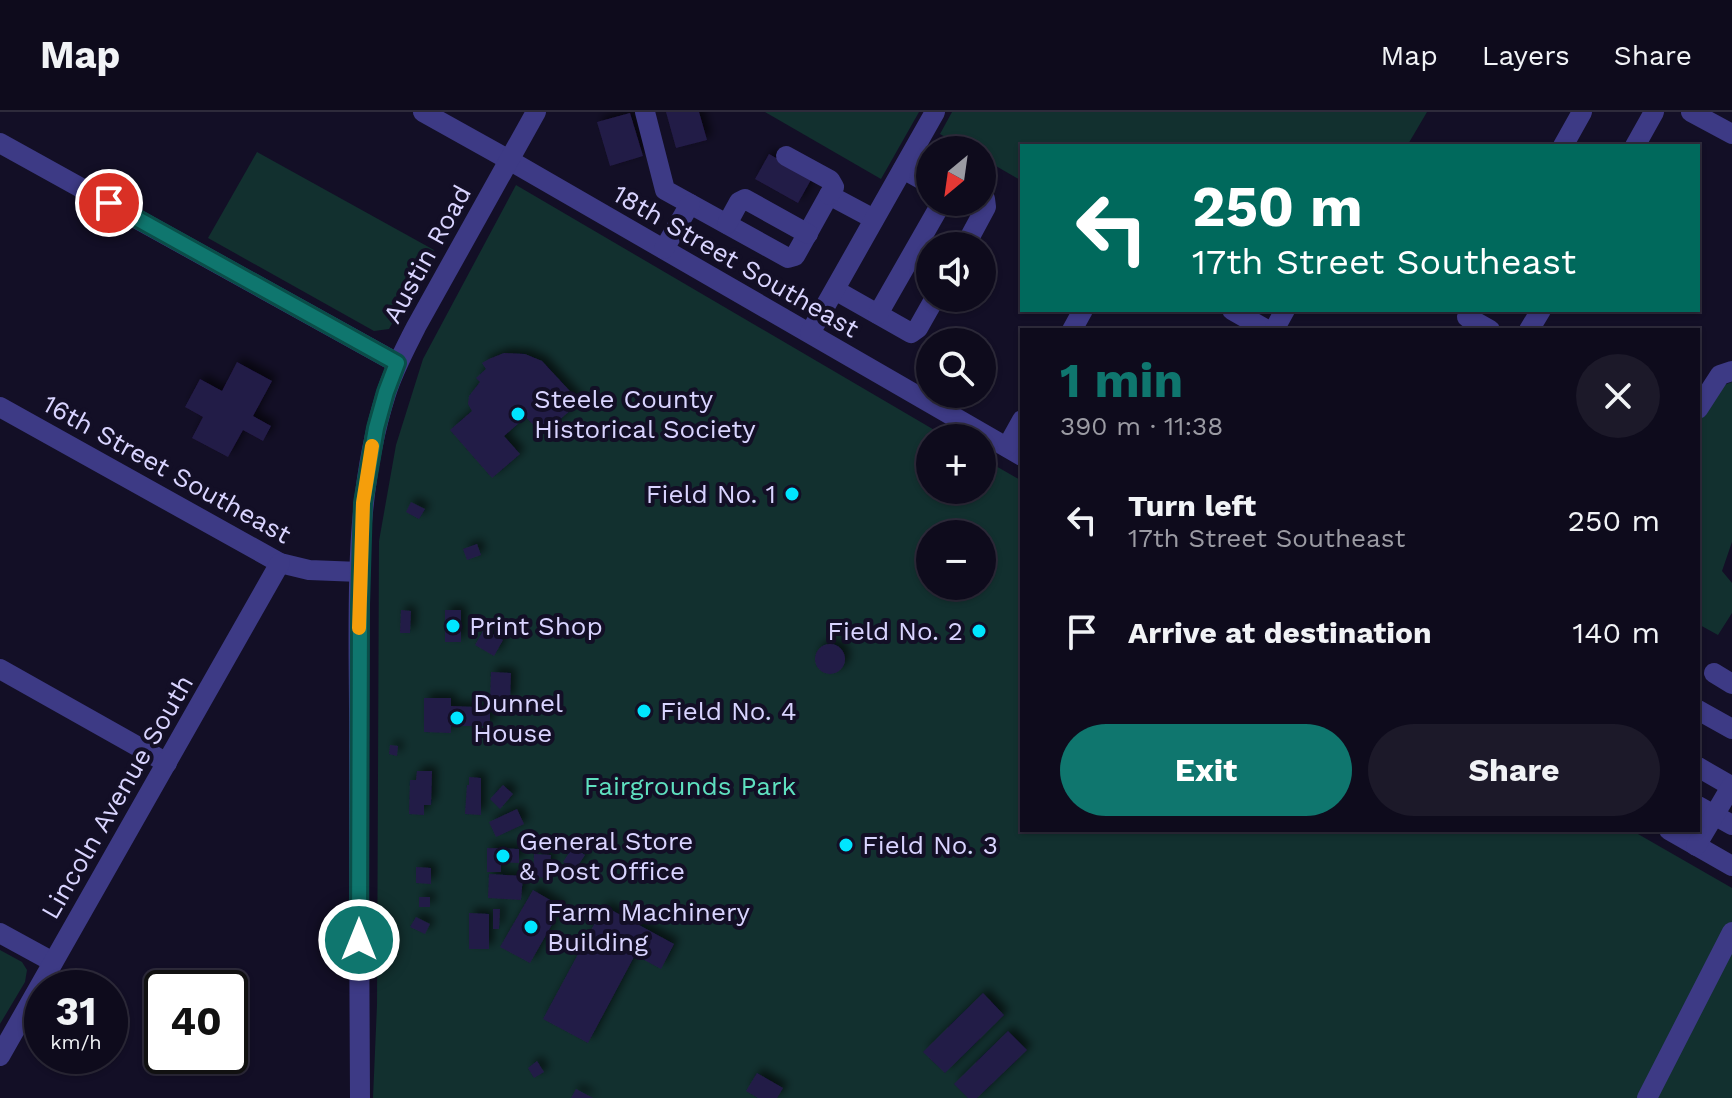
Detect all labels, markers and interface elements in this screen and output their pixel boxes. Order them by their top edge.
text: Map [40,33,120,77]
text: Map [1381,39,1438,72]
text: Layers [1482,39,1570,72]
text: Share [1614,39,1692,72]
north arrow [916,136,996,216]
map controls [916,136,996,600]
pin [75,169,143,237]
text: 250 m [1192,174,1363,240]
icon: left [1060,176,1164,280]
street label: 18th Street Southeast [608,178,864,344]
street label: Austin Road [377,180,477,328]
icon: arrive [87,181,131,225]
button: sound [916,232,996,312]
text: 17th Street Southeast [1192,241,1576,283]
button: search [916,328,996,408]
text: 1 min [1060,352,1183,409]
button: close [1576,354,1660,438]
place label: Steele County Historical Society [534,384,756,444]
street label: 16th Street Southeast [38,388,296,550]
marker: Steele County Historical Society [509,405,527,423]
text: 390 m · 11:38 [1060,411,1223,441]
button: + [916,424,996,504]
place label: Field No. 1 [646,479,776,509]
marker: Field No. 1 [783,485,801,503]
text: Turn left [1128,488,1256,523]
icon: left [1060,498,1104,542]
text: 250 m [1568,503,1660,538]
button: − [916,520,996,600]
text: 17th Street Southeast [1128,523,1405,553]
icon: arrive [1060,610,1104,654]
place label: Print Shop [469,611,603,641]
text: Arrive at destination [1128,615,1432,650]
text: 140 m [1572,615,1660,650]
place label: Field No. 2 [827,616,963,646]
marker: Print Shop [444,617,462,635]
marker: Field No. 2 [970,622,988,640]
street label: Lincoln Avenue South [35,670,199,924]
place label: Dunnel House [473,688,563,748]
place label: Field No. 4 [660,696,797,726]
marker: Field No. 4 [635,702,653,720]
marker: Dunnel House [448,709,466,727]
button: Exit [1060,724,1352,816]
button: Share [1368,724,1660,816]
park label: Fairgrounds Park [584,771,797,801]
place label: General Store & Post Office [519,826,693,886]
place label: Field No. 3 [862,830,998,860]
marker: Field No. 3 [837,836,855,854]
marker: General Store & Post Office [494,847,512,865]
place label: Farm Machinery Building [547,897,751,957]
position arrow [317,898,401,982]
marker: Farm Machinery Building [522,918,540,936]
speed limit sign: 40 [144,970,248,1074]
text: 31 [56,988,96,1035]
text: km/h [50,1030,102,1054]

